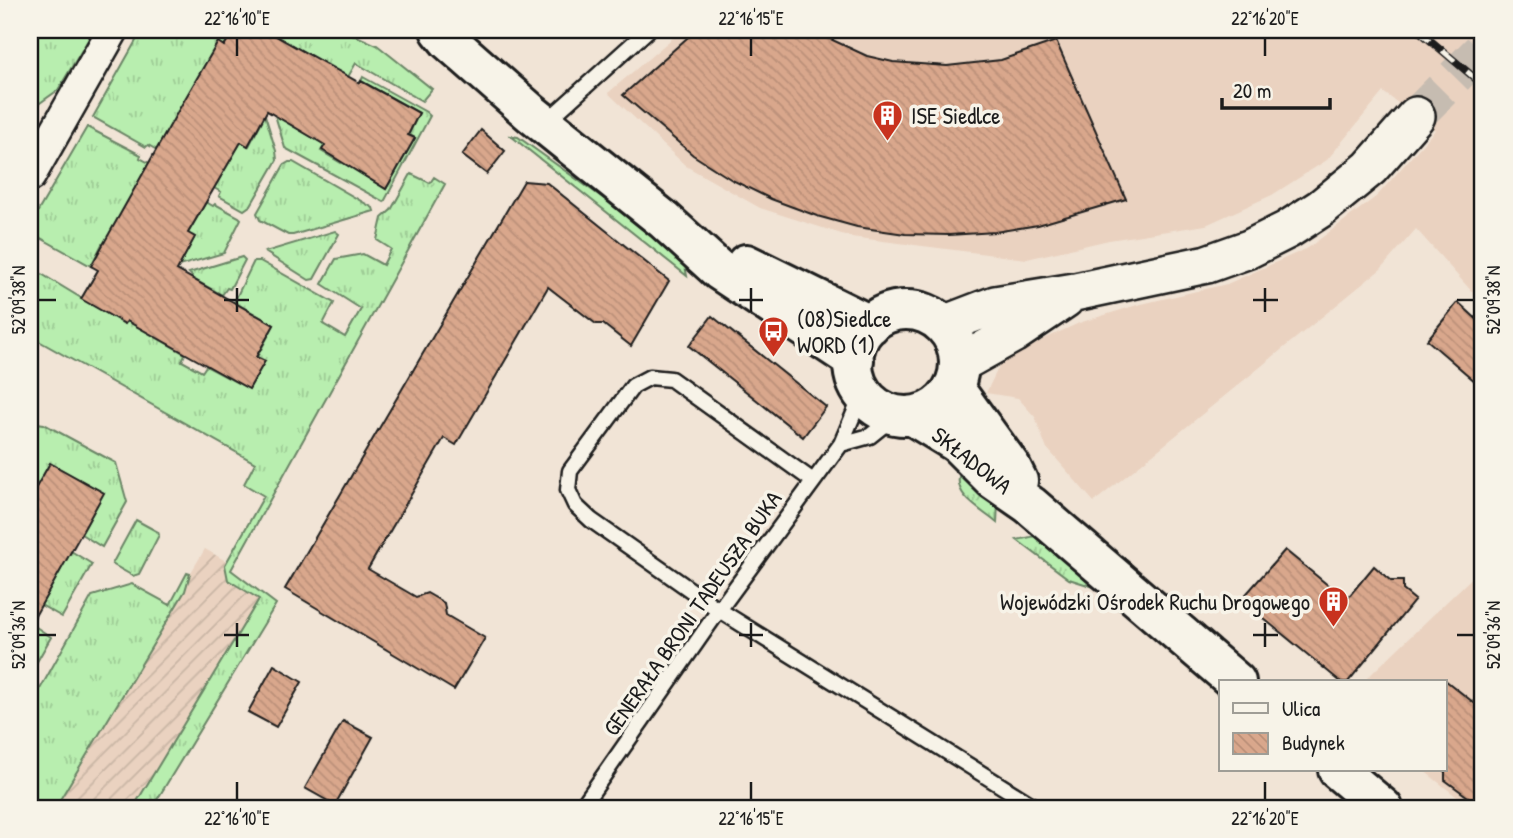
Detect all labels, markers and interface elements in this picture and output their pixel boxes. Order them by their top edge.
text: 22°16'10"E [204,6,270,31]
text: 22°16'15"E [718,6,784,31]
text: 22°16'20"E [1231,6,1299,31]
scale bar [1222,66,1331,110]
text: 20 m [1233,76,1271,105]
building icon: ISE Siedlce [871,98,905,142]
place label: ISE Siedlce [911,100,1000,131]
text: 52°09'38"N [6,266,31,334]
text: 52°09'38"N [1481,266,1506,334]
place label: (08)Siedlce WORD (1) [797,303,891,360]
bus stop icon: (08)Siedlce WORD (1) [757,314,791,358]
street label: SKŁADOWA [926,419,1018,501]
street label: GENERAŁA BRONI TADEUSZA BUKA [596,485,788,741]
building icon: Wojewódzki Ośrodek Ruchu Drogowego [1316,584,1350,628]
place label: Wojewódzki Ośrodek Ruchu Drogowego [1000,586,1310,617]
text: 52°09'36"N [6,601,31,669]
text: 52°09'36"N [1481,601,1506,669]
legend [1219,680,1446,772]
text: Ulica [1282,694,1320,723]
text: Budynek [1282,728,1345,757]
text: 22°16'10"E [204,806,270,831]
text: 22°16'15"E [718,806,784,831]
text: 22°16'20"E [1231,806,1299,831]

